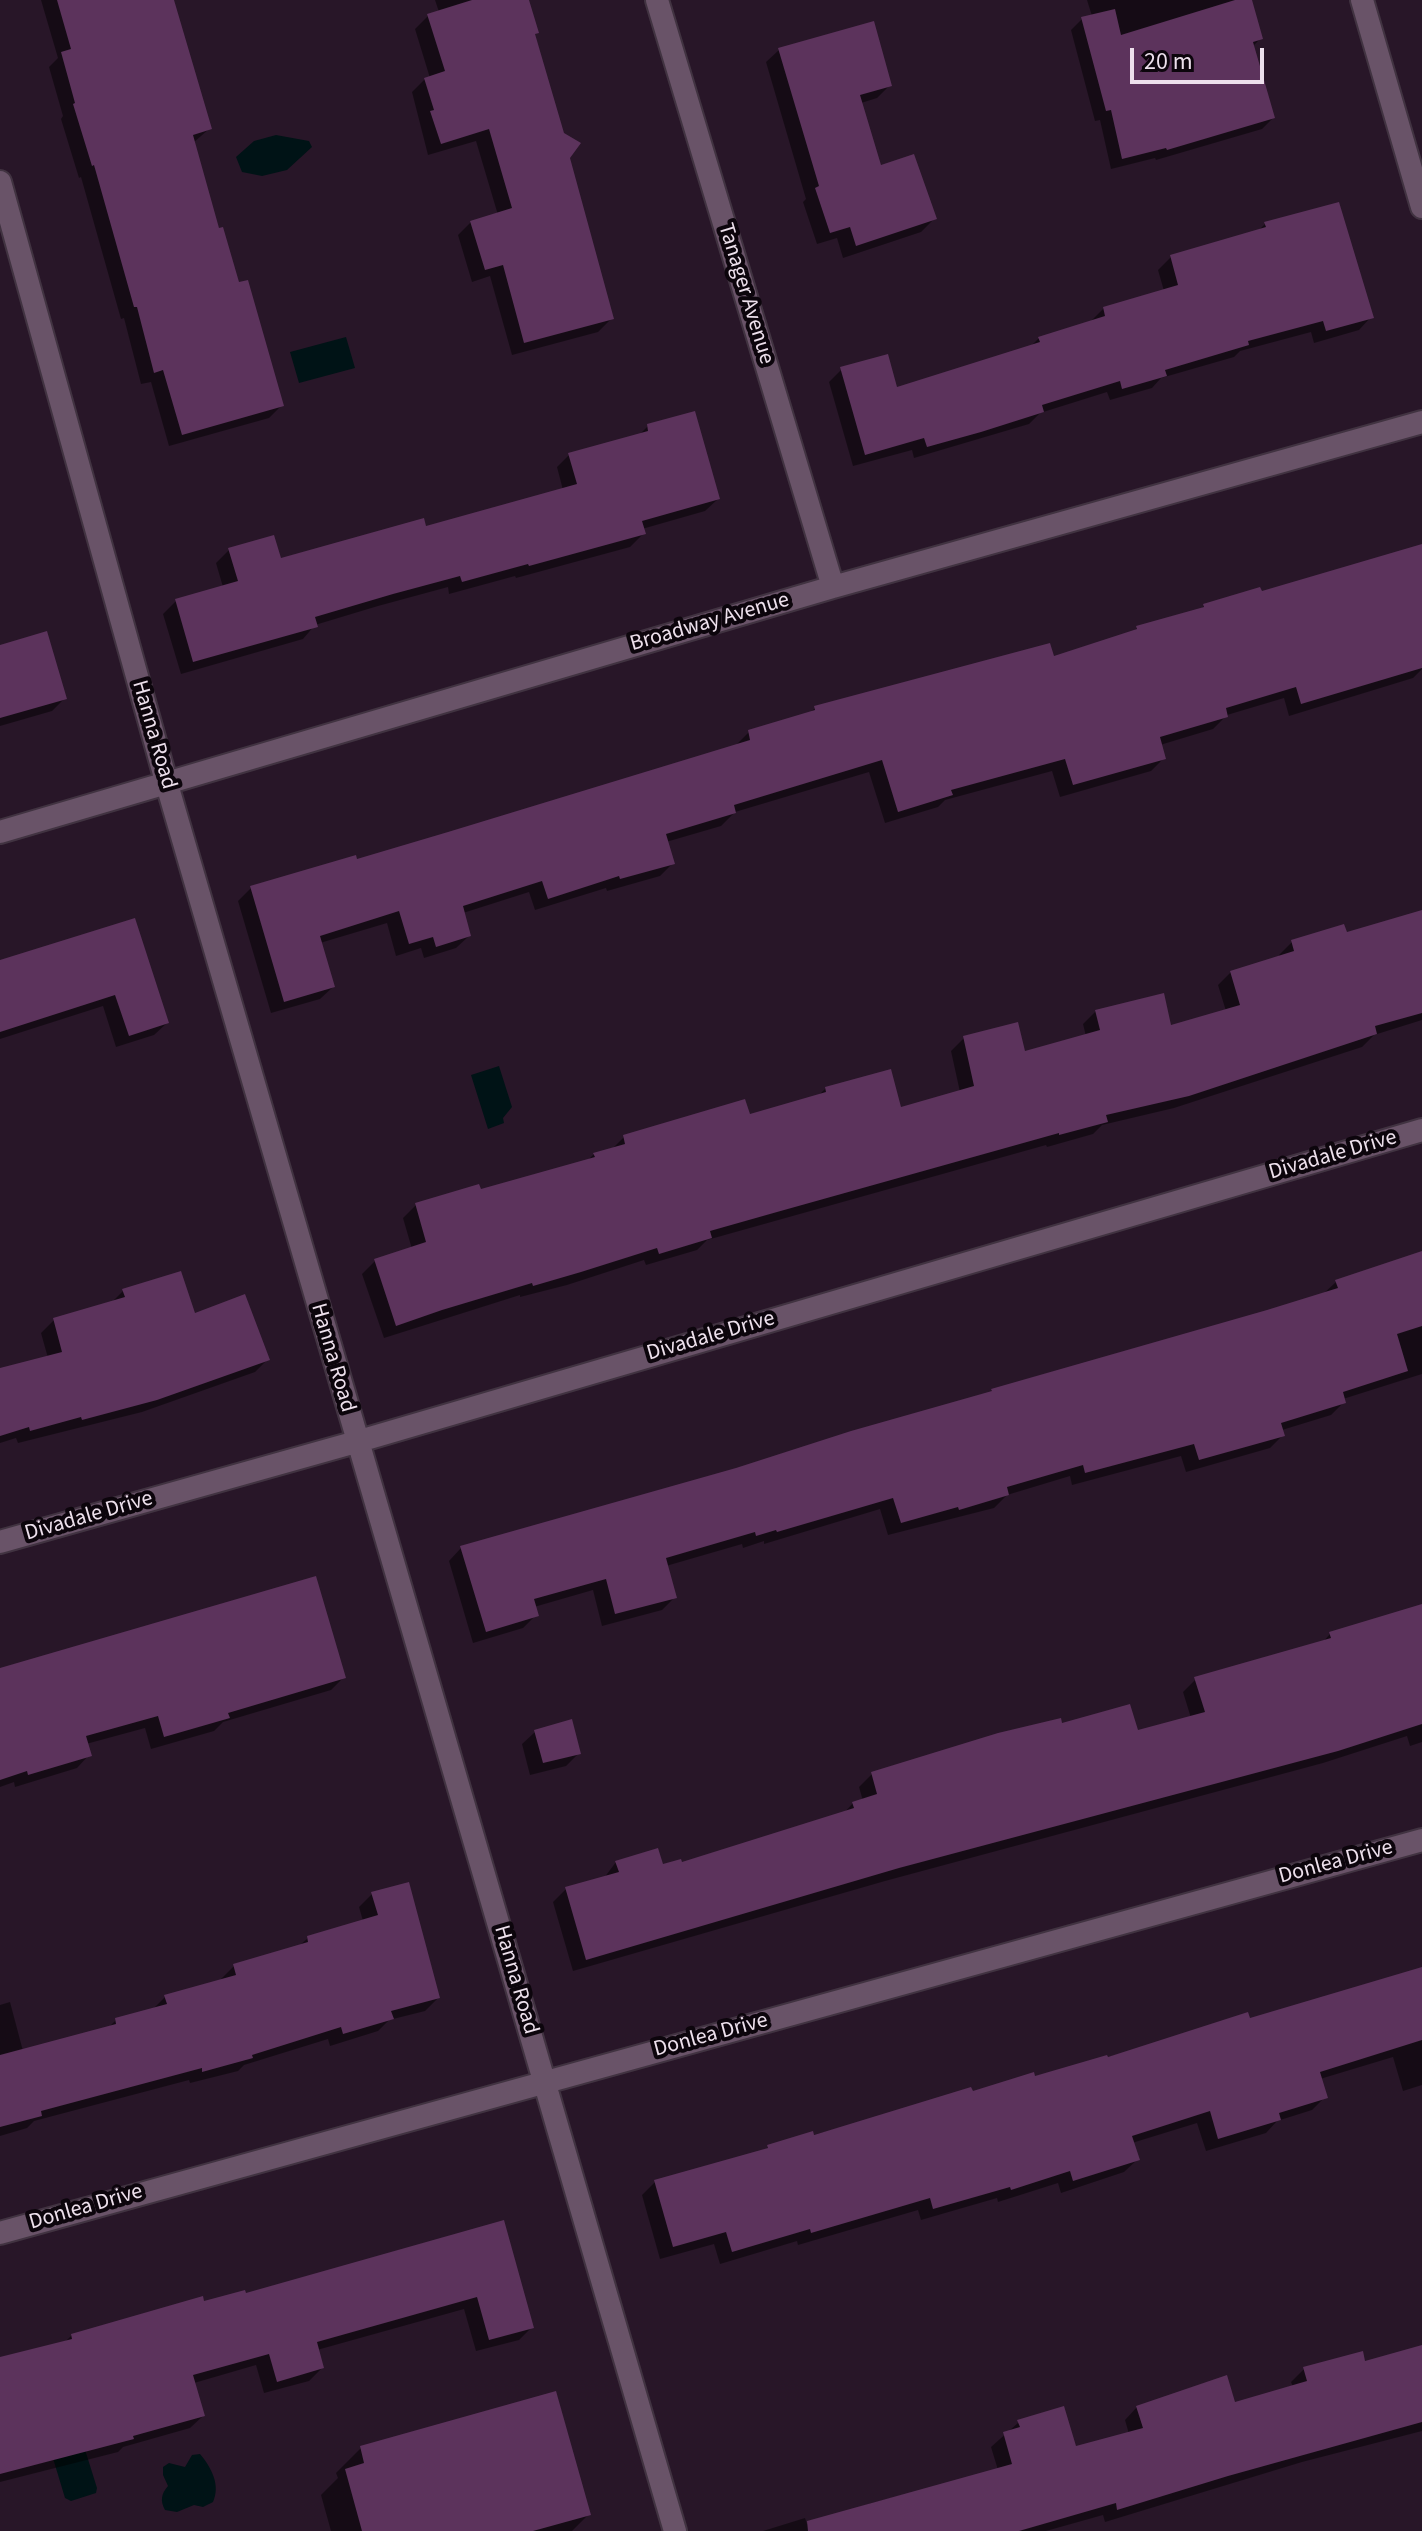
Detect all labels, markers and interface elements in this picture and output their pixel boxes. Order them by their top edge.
scale bar [1134,32,1268,82]
text: 20 m [1144,44,1193,79]
street label: Tanager Avenue [711,220,779,368]
street label: Broadway Avenue [627,588,793,658]
street label: Hanna Road [125,677,181,793]
street label: Divadale Drive [1266,1125,1400,1187]
street label: Hanna Road [304,1300,360,1416]
street label: Divadale Drive [644,1306,778,1368]
street label: Divadale Drive [22,1486,156,1548]
street label: Donlea Drive [1276,1835,1396,1891]
street label: Hanna Road [487,1922,543,2038]
street label: Donlea Drive [651,2008,771,2064]
street label: Donlea Drive [26,2179,146,2237]

